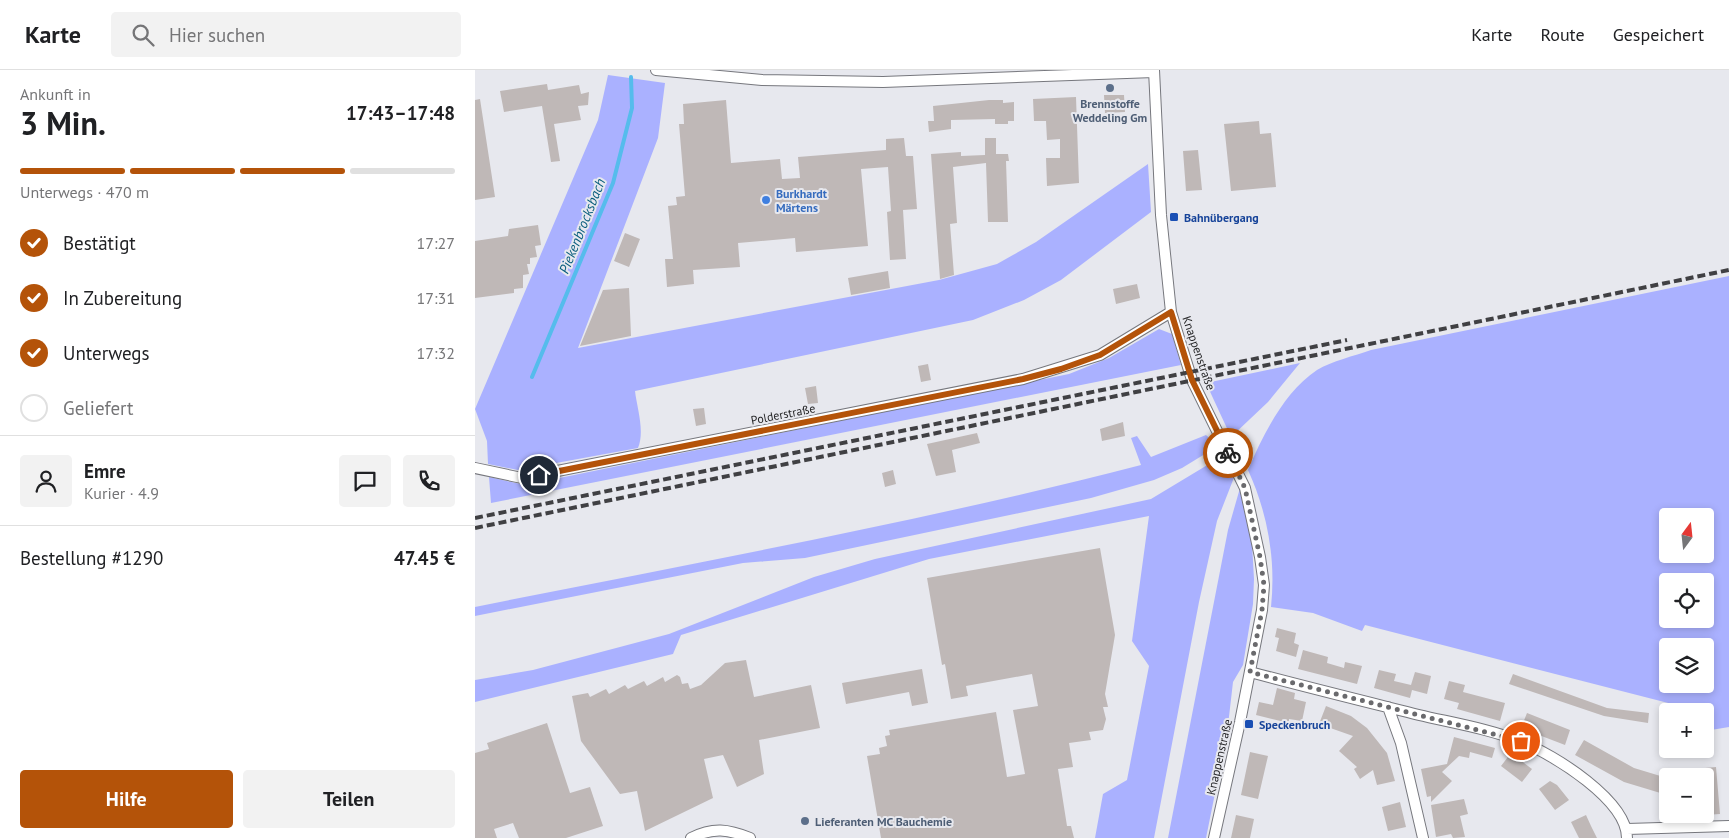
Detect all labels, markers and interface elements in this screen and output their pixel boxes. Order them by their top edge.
search box [111,12,461,57]
text: Karte [25,19,81,50]
icon: search [129,21,157,49]
text: Hier suchen [169,23,265,47]
text: Karte [1471,23,1512,46]
text: Route [1540,23,1585,46]
text: Gespeichert [1613,23,1704,46]
marker: Brennstoffe Weddeling Gm [1104,82,1116,94]
text: Ankunft in [20,84,91,104]
place label: Brennstoffe Weddeling Gm [1073,96,1148,125]
text: 17:43–17:48 [346,101,455,125]
text: 3 Min. [20,102,106,144]
water label: Piekenbrocksbach [555,176,609,276]
text: Unterwegs · 470 m [20,182,149,202]
place label: Burkhardt Märtens [776,186,828,215]
marker: Burkhardt Märtens [760,194,772,206]
place label: Bahnübergang [1184,210,1259,225]
marker: Bahnübergang [1168,211,1180,223]
icon: check [20,229,48,257]
text: Bestätigt [63,231,136,255]
text: 17:27 [417,233,455,253]
icon: check [20,284,48,312]
text: In Zubereitung [63,286,182,310]
text: 17:31 [417,288,455,308]
street label: Knappenstraße [1179,314,1219,392]
icon: check [20,339,48,367]
text: Unterwegs [63,341,150,365]
text: 17:32 [417,343,455,363]
text: Geliefert [63,396,134,420]
street label: Polderstraße [750,400,816,428]
courier [1203,428,1253,478]
icon: bike [1214,439,1242,467]
pin [518,454,560,496]
button: person [20,455,72,507]
button: chat [339,455,391,507]
button: phone [403,455,455,507]
text: Emre [84,459,126,483]
icon: home [525,461,553,489]
text: Kurier · 4.9 [84,483,159,503]
north arrow [1659,508,1714,562]
map controls [1659,508,1714,823]
text: Bestellung #1290 [20,546,163,570]
text: 47.45 € [394,546,455,570]
button: locate [1659,573,1714,628]
button: layers [1659,638,1714,693]
button: + [1659,703,1714,758]
place label: Speckenbruch [1259,717,1330,732]
street label: Knappenstraße [1203,718,1235,796]
marker: Speckenbruch [1243,718,1255,730]
pin [1500,720,1542,762]
icon: bag [1507,727,1535,755]
button: − [1659,768,1714,823]
button: Hilfe [20,770,233,828]
button: Teilen [243,770,455,828]
place label: Lieferanten MC Bauchemie [815,814,952,829]
marker: Lieferanten MC Bauchemie [799,815,811,827]

